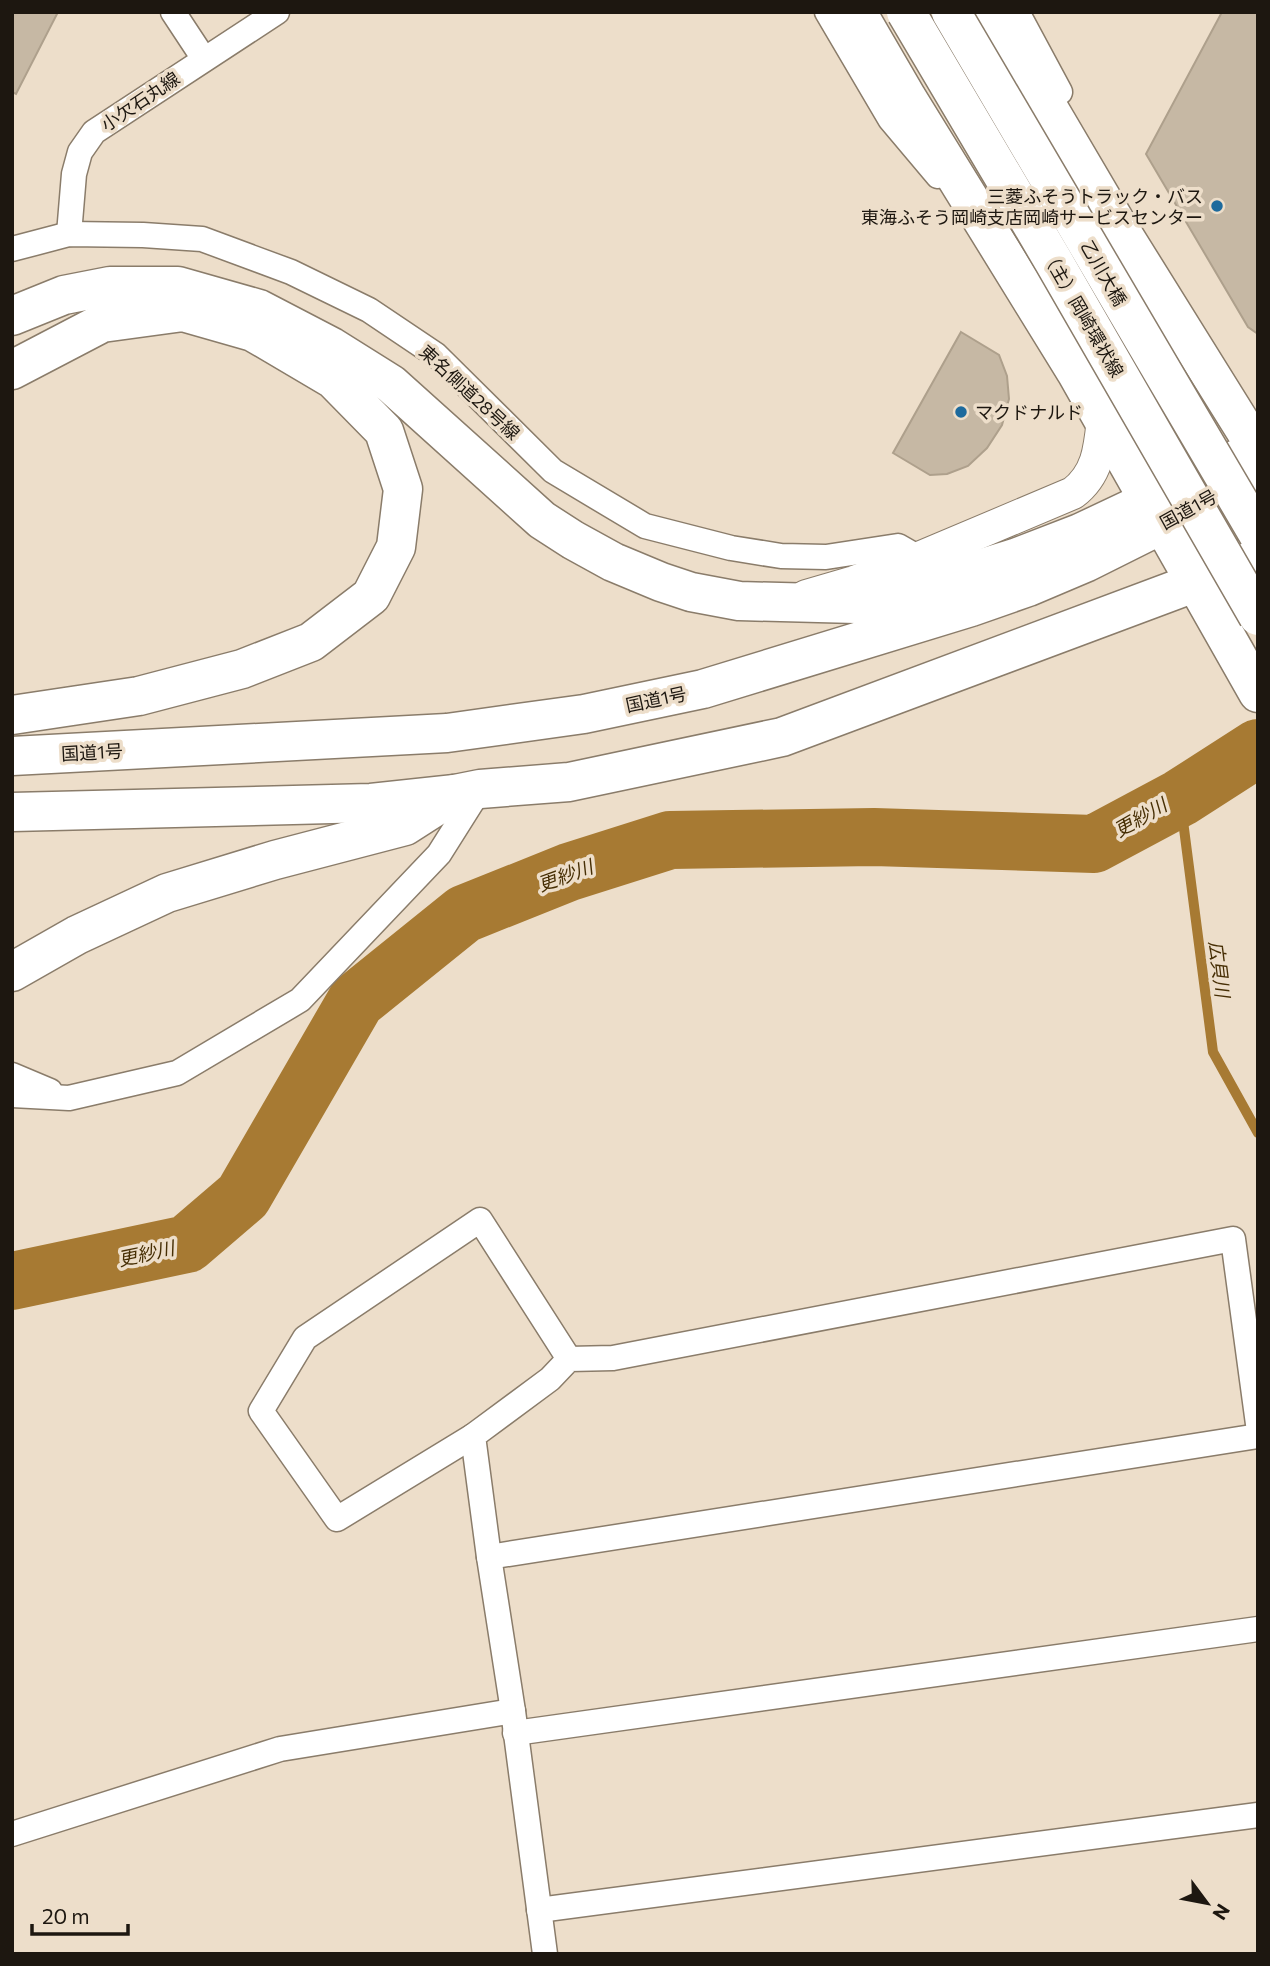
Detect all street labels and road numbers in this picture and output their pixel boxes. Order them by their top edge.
street label: 小欠石丸線 [97,67,183,135]
street label: 乙川大橋 [1076,236,1132,310]
street label: （主）岡崎環状線 [1037,245,1129,381]
street label: 東名側道28号線 [415,340,525,444]
street label: 国道1号 [1156,484,1220,534]
street label: 国道1号 [624,682,688,716]
street label: 国道1号 [61,739,123,765]

